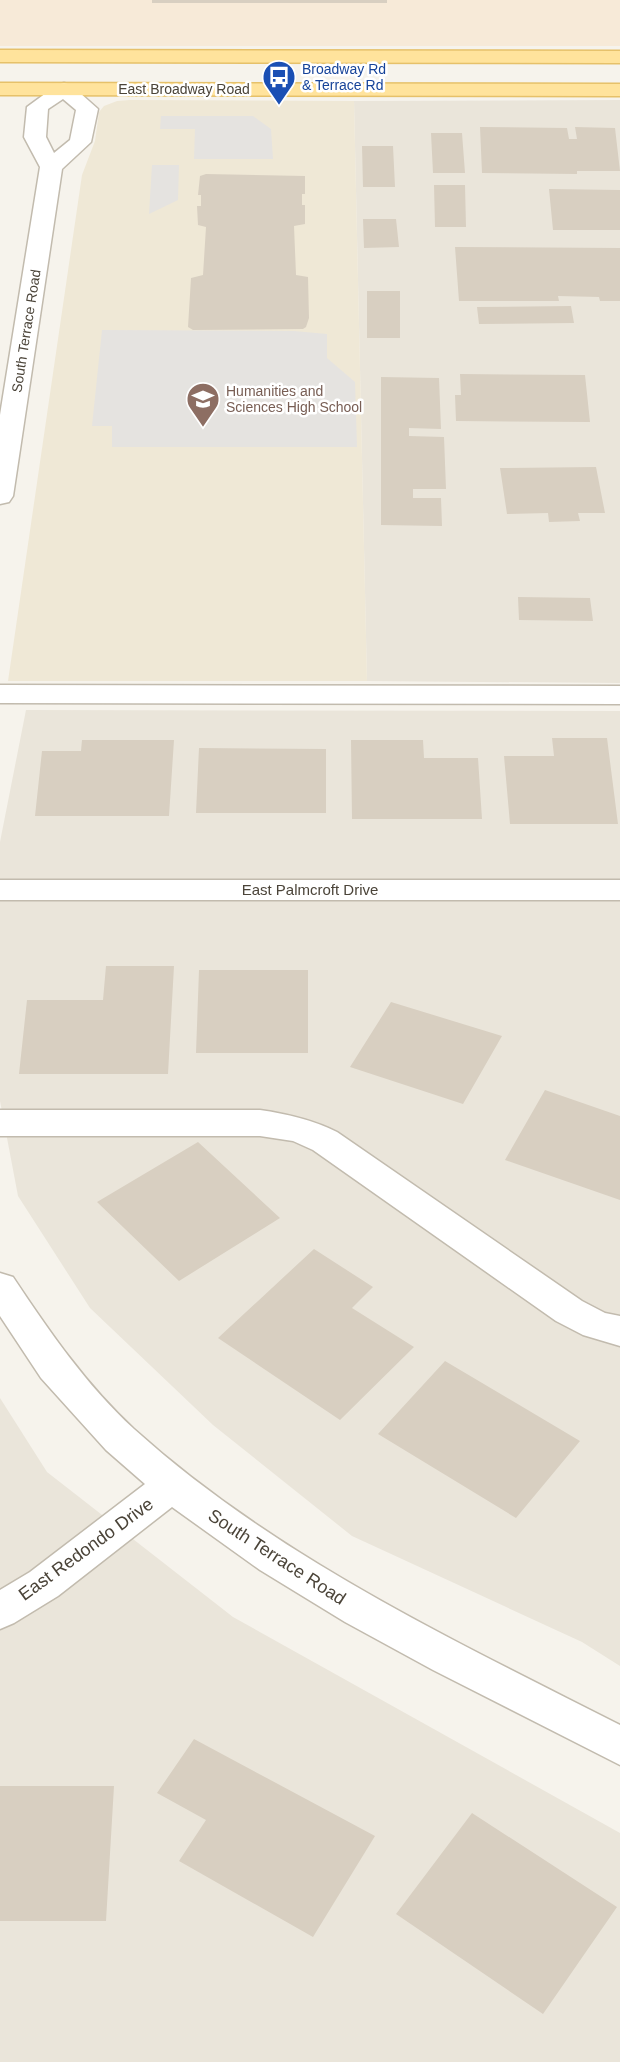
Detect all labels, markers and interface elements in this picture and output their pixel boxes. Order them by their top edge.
bus stop icon: Broadway Rd & Terrace Rd [261,59,297,106]
place label: Broadway Rd & Terrace Rd [302,61,386,93]
street label: East Broadway Road [118,81,250,97]
street label: South Terrace Road [8,268,44,394]
school or university icon: Humanities and Sciences High School [185,381,221,428]
place label: Humanities and Sciences High School [226,383,362,415]
street label: East Palmcroft Drive [242,881,378,898]
street label: East Redondo Drive [15,1494,157,1604]
street label: South Terrace Road [205,1505,349,1609]

